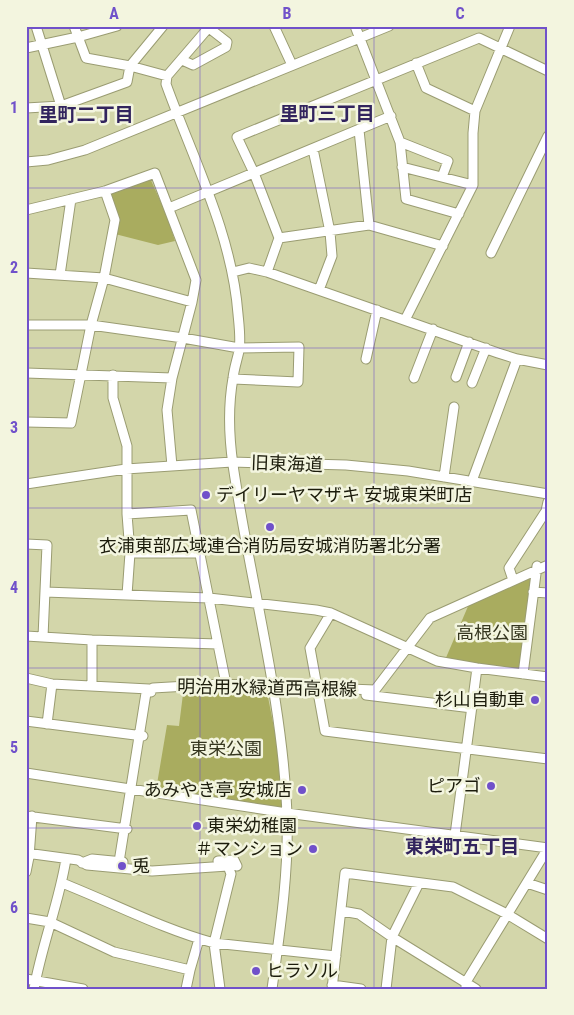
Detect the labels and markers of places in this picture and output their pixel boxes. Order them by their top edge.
place label: デイリーヤマザキ 安城東栄町店 [216,484,472,505]
marker: デイリーヤマザキ 安城東栄町店 [200,489,212,501]
marker: 衣浦東部広域連合消防局安城消防署北分署 [264,521,276,533]
place label: 衣浦東部広域連合消防局安城消防署北分署 [99,535,441,556]
place label: 杉山自動車 [435,689,525,710]
marker: 杉山自動車 [529,694,541,706]
place label: ピアゴ [427,775,481,796]
place label: あみやき亭 安城店 [144,779,292,800]
marker: ピアゴ [485,780,497,792]
marker: あみやき亭 安城店 [296,784,308,796]
place label: 東栄幼稚園 [207,815,297,836]
marker: 東栄幼稚園 [191,820,203,832]
place label: ＃マンション [195,838,303,859]
marker: ＃マンション [307,843,319,855]
place label: 兎 [132,855,150,876]
marker: 兎 [116,860,128,872]
place label: ヒラソル [266,960,338,981]
marker: ヒラソル [250,965,262,977]

